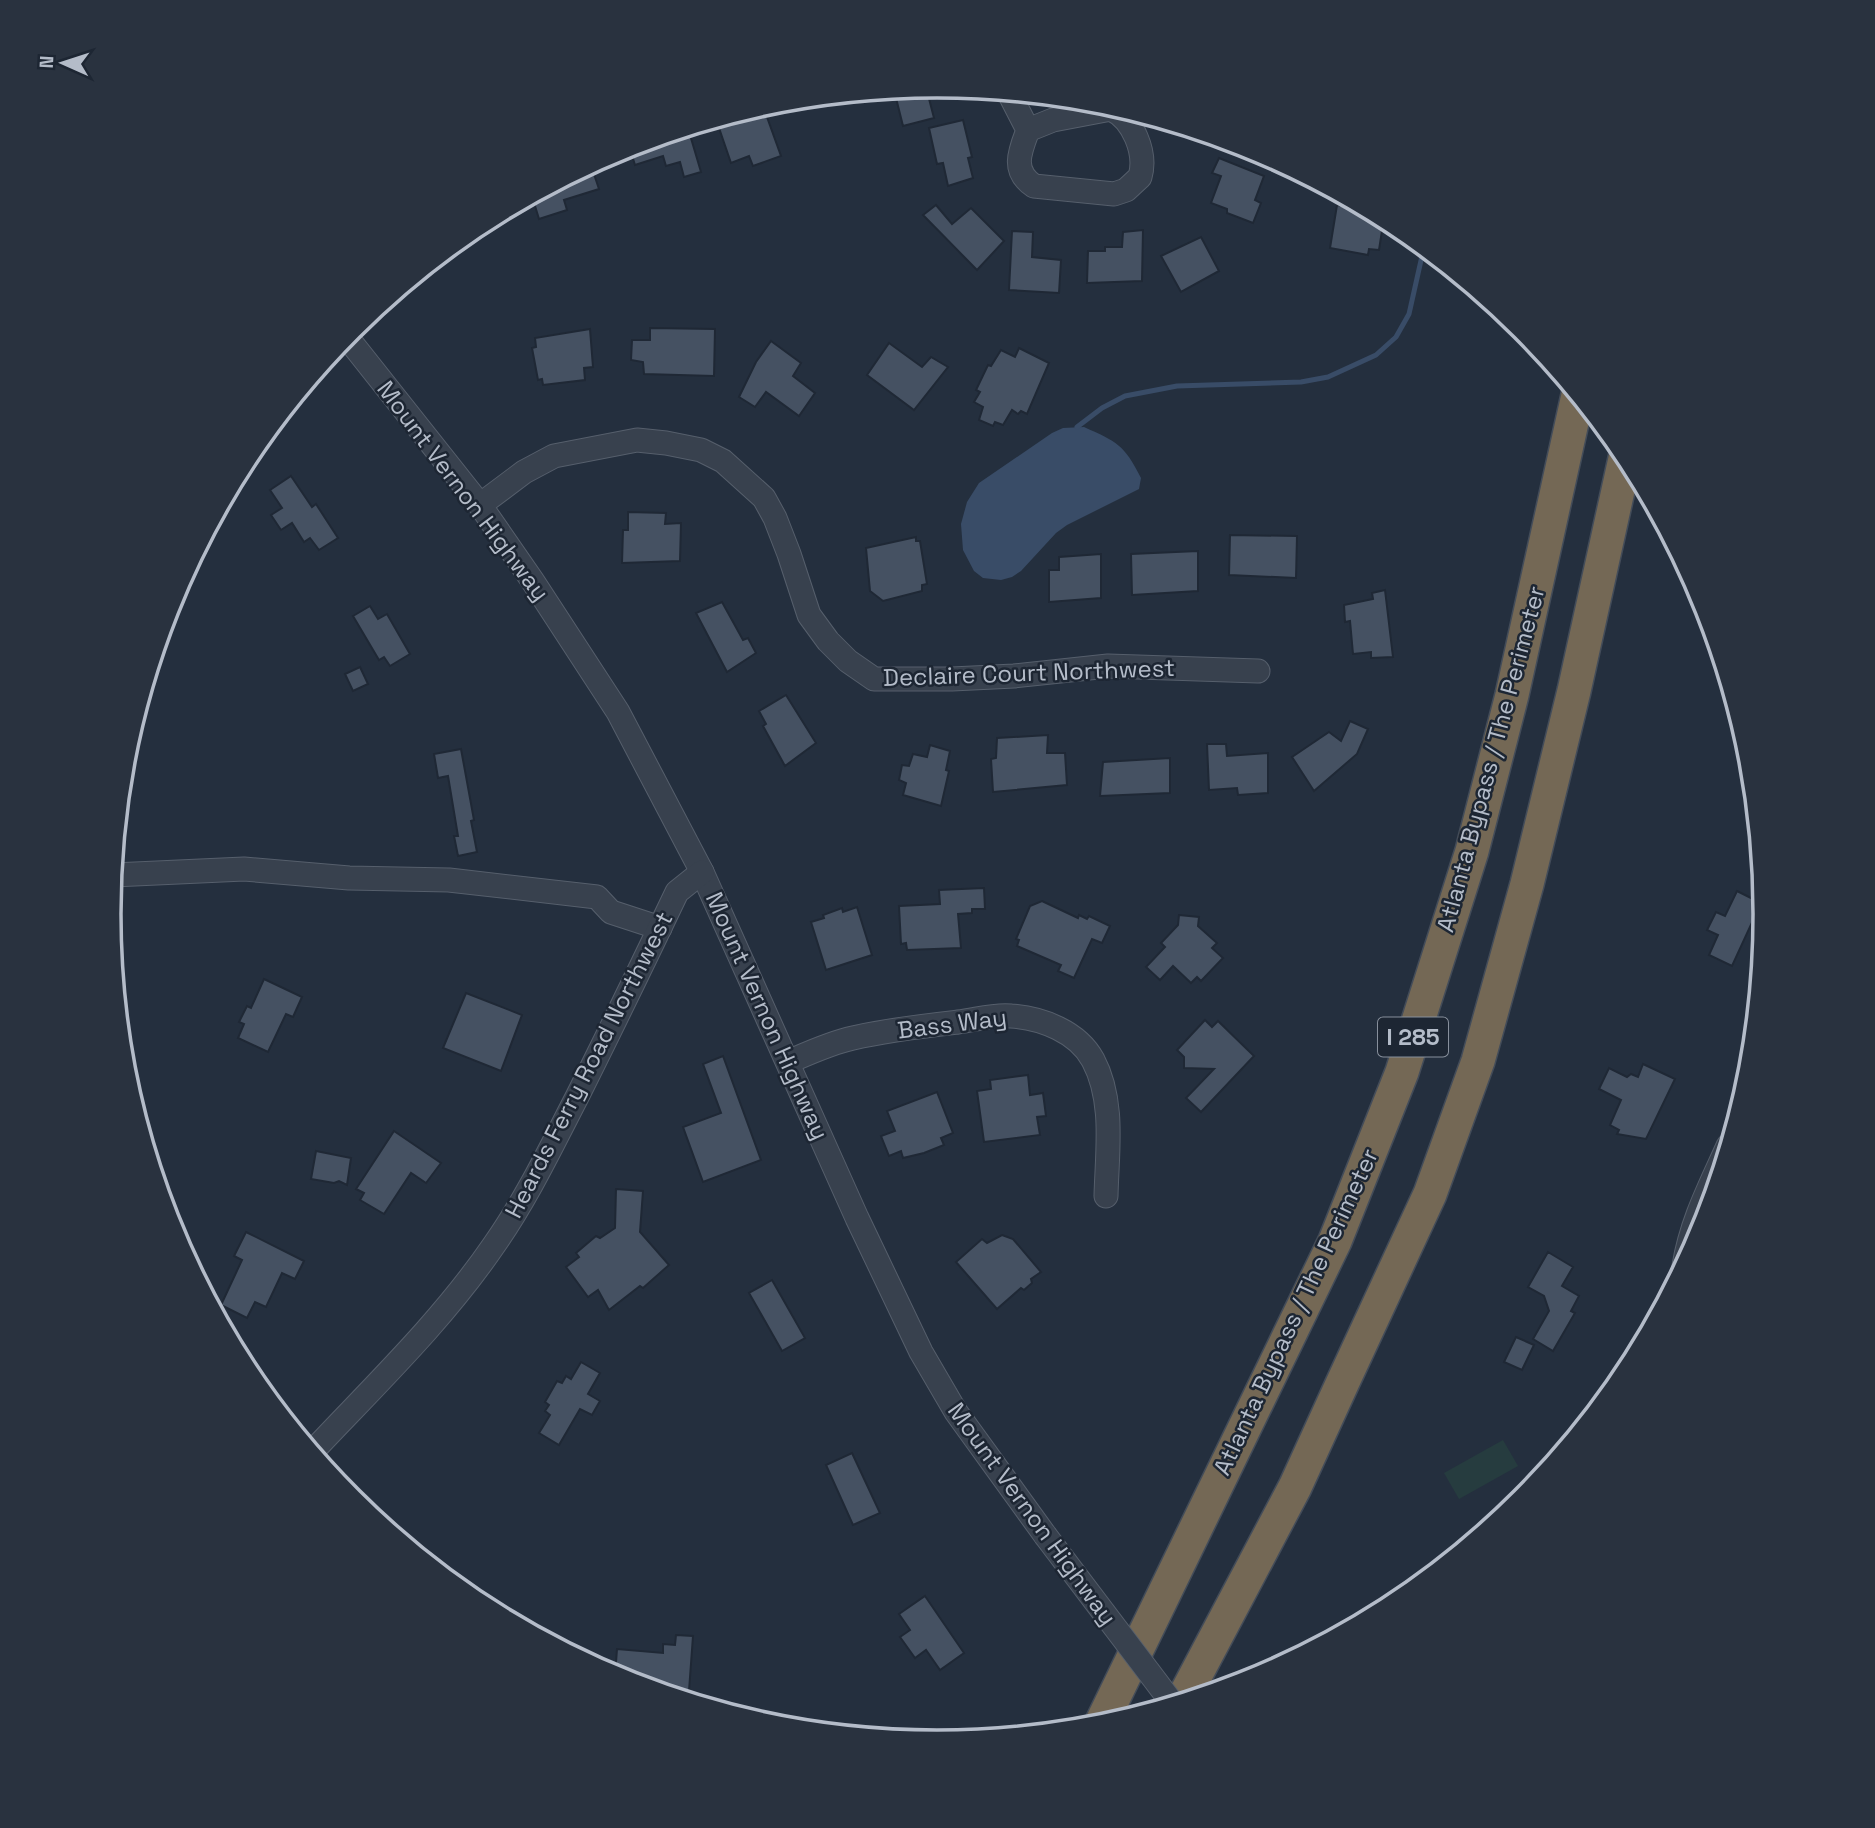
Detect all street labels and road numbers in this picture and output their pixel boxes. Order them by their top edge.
street label: Mount Vernon Highway [370,374,556,607]
street label: Atlanta Bypass / The Perimeter [1429,582,1552,935]
street label: Declaire Court Northwest [882,652,1176,693]
street label: Mount Vernon Highway [699,887,836,1145]
street label: Heards Ferry Road Northwest [498,906,679,1223]
street label: Bass Way [896,1001,1008,1046]
road number: I 285 [1378,1018,1448,1056]
street label: Atlanta Bypass / The Perimeter [1206,1143,1385,1480]
street label: Mount Vernon Highway [941,1396,1124,1631]

